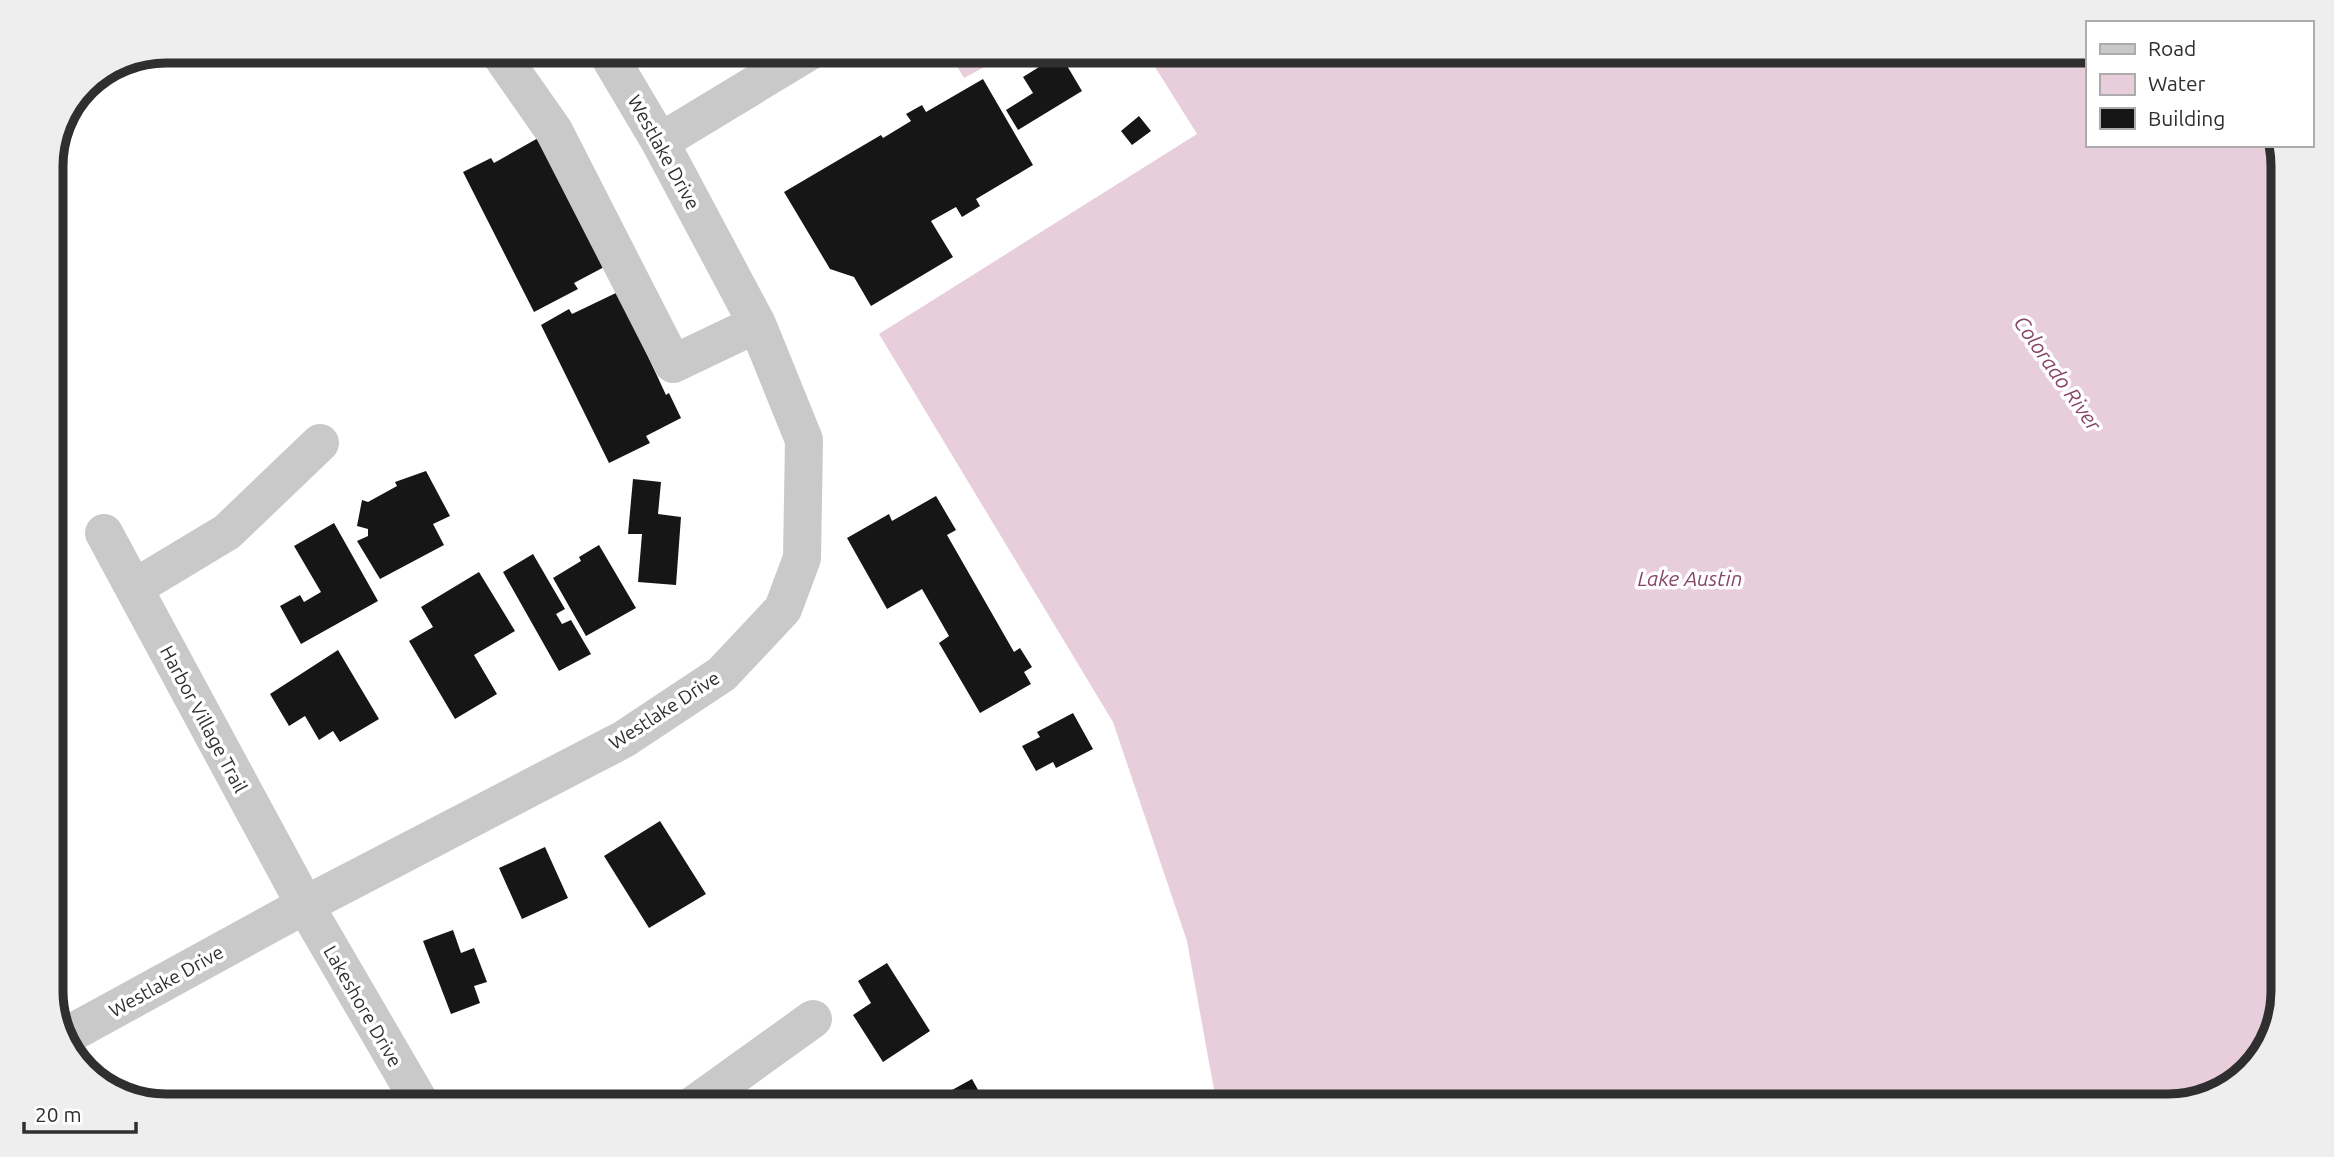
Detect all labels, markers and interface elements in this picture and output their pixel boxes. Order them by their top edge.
legend [2086,21,2313,147]
text: Road [2148,36,2196,60]
text: Water [2148,71,2206,95]
street label: Westlake Drive [624,91,704,213]
text: Building [2148,106,2225,130]
water label: Colorado River [2010,311,2107,436]
water label: Lake Austin [1637,566,1743,590]
street label: Harbor Village Trail [156,642,252,796]
street label: Westlake Drive [605,666,723,754]
street label: Westlake Drive [105,941,227,1021]
street label: Lakeshore Drive [319,941,407,1071]
scale bar [24,1090,136,1134]
text: 20 m [35,1102,82,1126]

